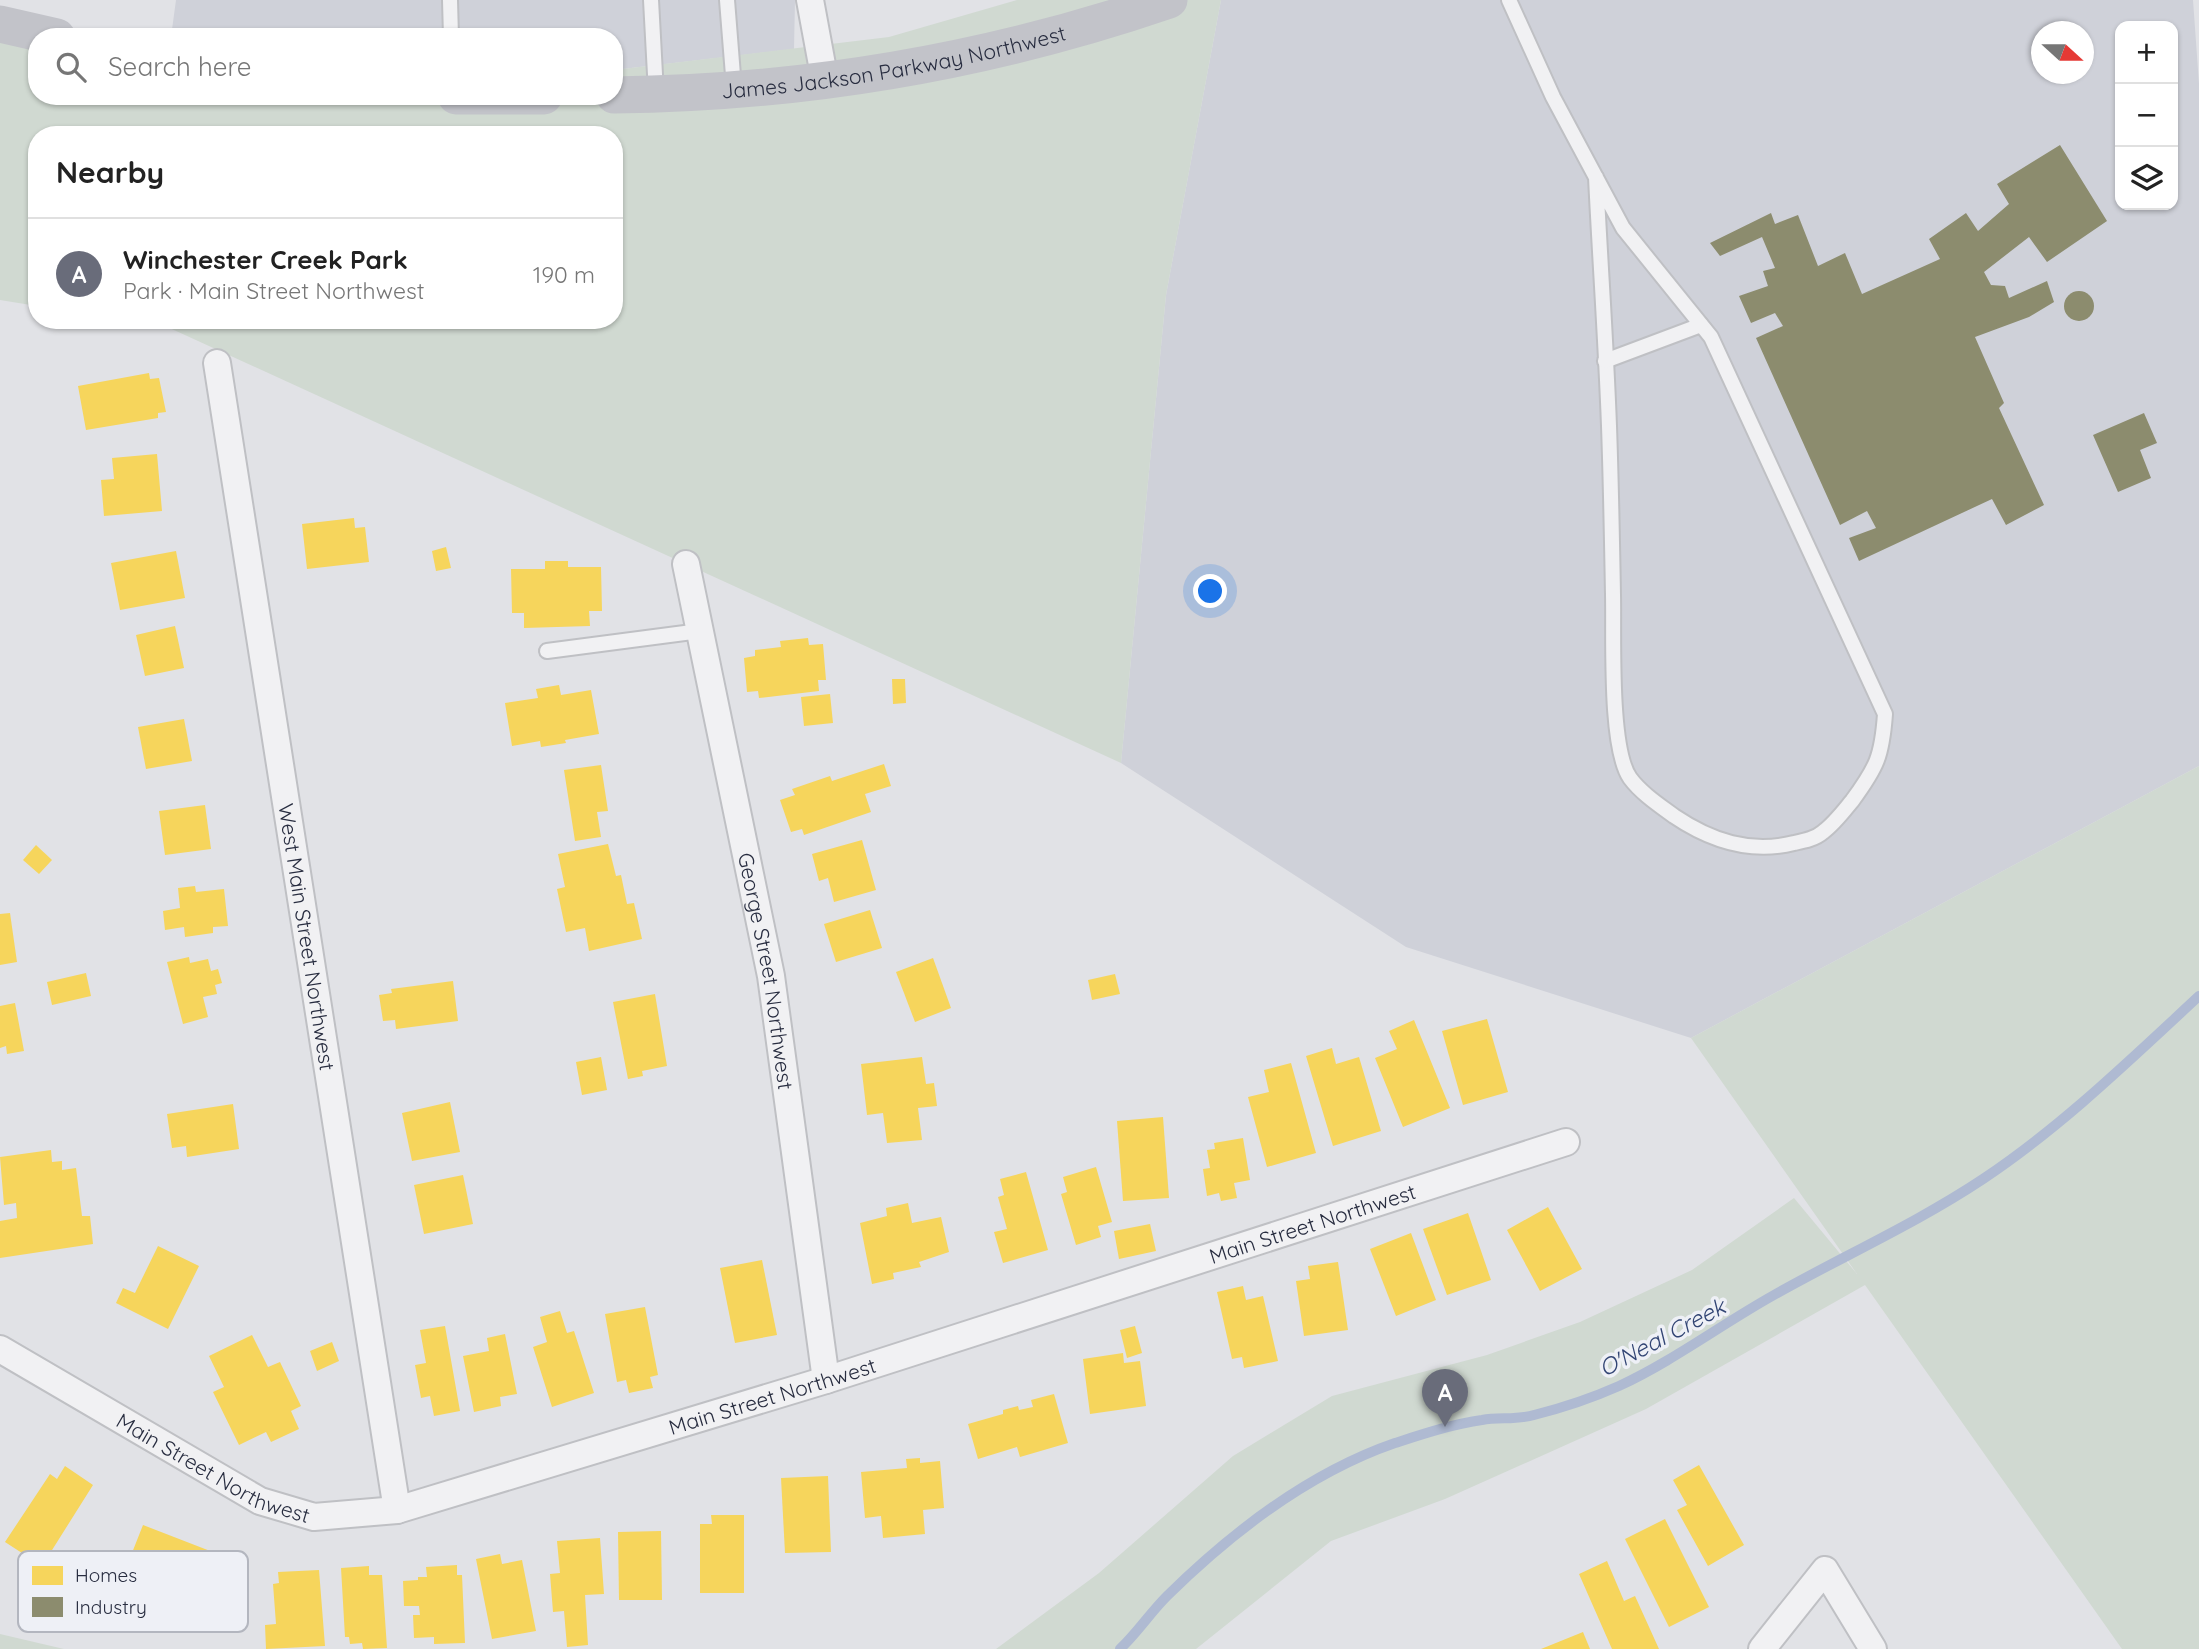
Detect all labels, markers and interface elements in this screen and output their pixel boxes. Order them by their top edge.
street label: James Jackson Parkway Northwest [720,19,1068,104]
north arrow [2031,21,2094,84]
map controls [2115,21,2178,210]
button: + [2115,21,2178,84]
search box [28,28,623,105]
icon: search [52,48,90,86]
text: Search here [108,50,252,83]
button: − [2115,84,2178,147]
button: layers [2115,147,2178,210]
text: Nearby [56,153,164,191]
text: Winchester Creek Park [123,243,408,276]
text: A [72,260,86,289]
text: 190 m [533,260,595,289]
text: Park · Main Street Northwest [123,276,425,305]
your location [1193,574,1227,608]
street label: West Main Street Northwest [273,802,341,1072]
street label: George Street Northwest [733,850,799,1091]
street label: Main Street Northwest [1206,1178,1419,1269]
water label: O'Neal Creek [1594,1291,1732,1382]
street label: Main Street Northwest [665,1352,879,1440]
pin: A [1422,1369,1468,1427]
street label: Main Street Northwest [112,1407,313,1528]
legend [18,1551,248,1632]
text: Homes [75,1563,137,1587]
text: Industry [75,1595,147,1619]

